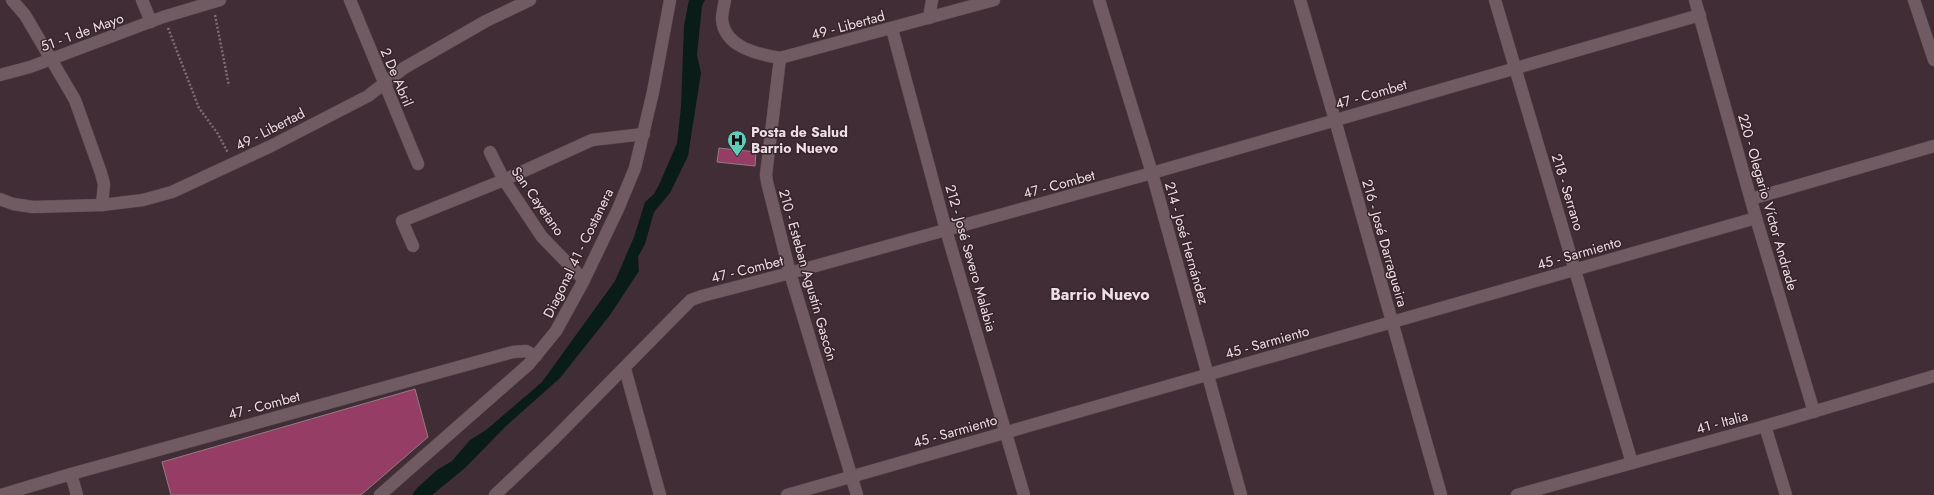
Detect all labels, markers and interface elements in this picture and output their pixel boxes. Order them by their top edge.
street label: 49 - Libertad [809,6,887,44]
street label: 51 - 1 de Mayo [38,8,127,56]
street label: 2 De Abril [376,45,418,109]
street label: 47 - Combet [1333,74,1410,114]
street label: 49 - Libertad [232,103,308,155]
street label: 220 - Olegario Víctor Andrade [1733,111,1803,293]
place label: Posta de Salud Barrio Nuevo [751,122,848,158]
hospital icon: Posta de Salud Barrio Nuevo [726,129,748,157]
street label: 218 - Serrano [1547,151,1589,233]
street label: San Cayetano [507,162,569,240]
street label: 47 - Combet [1021,165,1098,203]
street label: 216 - José Darragueira [1357,177,1413,309]
street label: 214 - José Hernández [1160,179,1214,307]
street label: 212 - José Severo Malabia [940,182,1002,334]
street label: Diagonal 41 - Costanera [538,185,618,321]
street label: 210 - Esteban Agustín Gascón [774,187,842,363]
street label: 45 - Sarmiento [1535,231,1624,275]
street label: 47 - Combet [709,250,786,288]
district label: Barrio Nuevo [1050,283,1150,306]
street label: 45 - Sarmiento [1223,320,1312,364]
street label: 47 - Combet [226,386,303,424]
street label: 41 - Italia [1694,405,1750,439]
street label: 45 - Sarmiento [911,409,1000,453]

